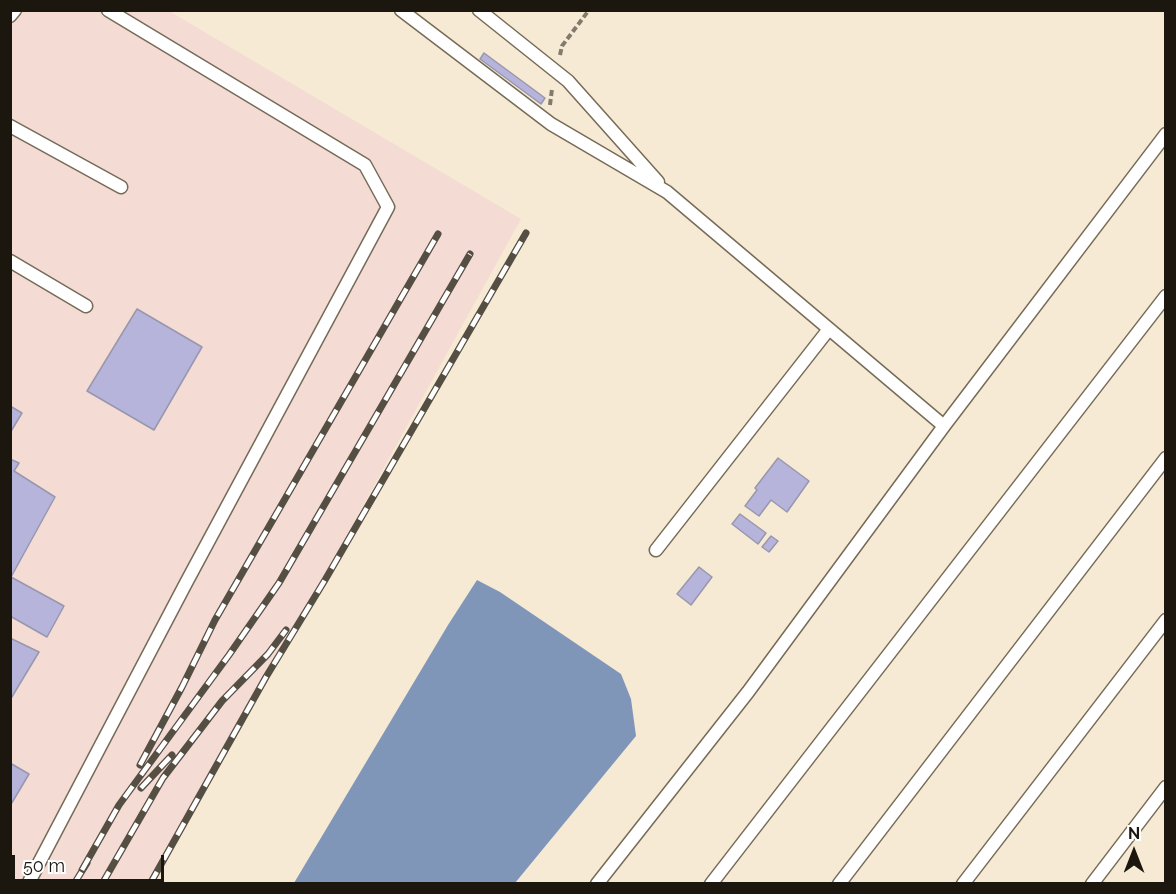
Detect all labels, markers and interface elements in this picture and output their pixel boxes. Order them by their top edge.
north arrow [1104,822,1164,882]
text: N [1128,824,1140,843]
scale bar [15,843,166,881]
text: 50 m [23,855,65,876]

